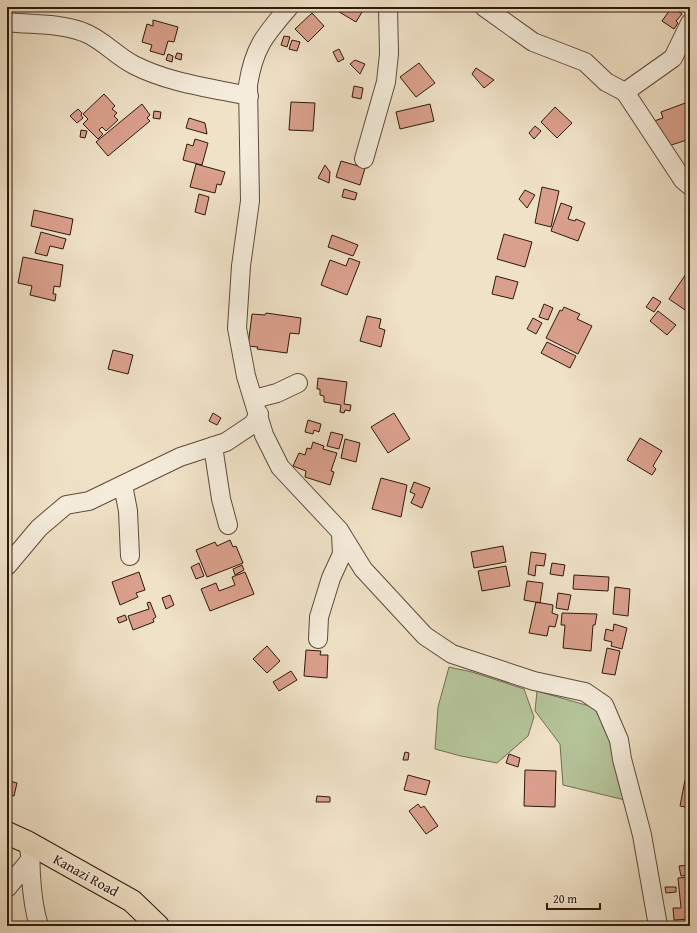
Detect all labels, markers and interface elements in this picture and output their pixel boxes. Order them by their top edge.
street label: Kanazi Road [50,849,123,901]
scale bar [547,885,600,911]
text: 20 m [553,890,577,907]

